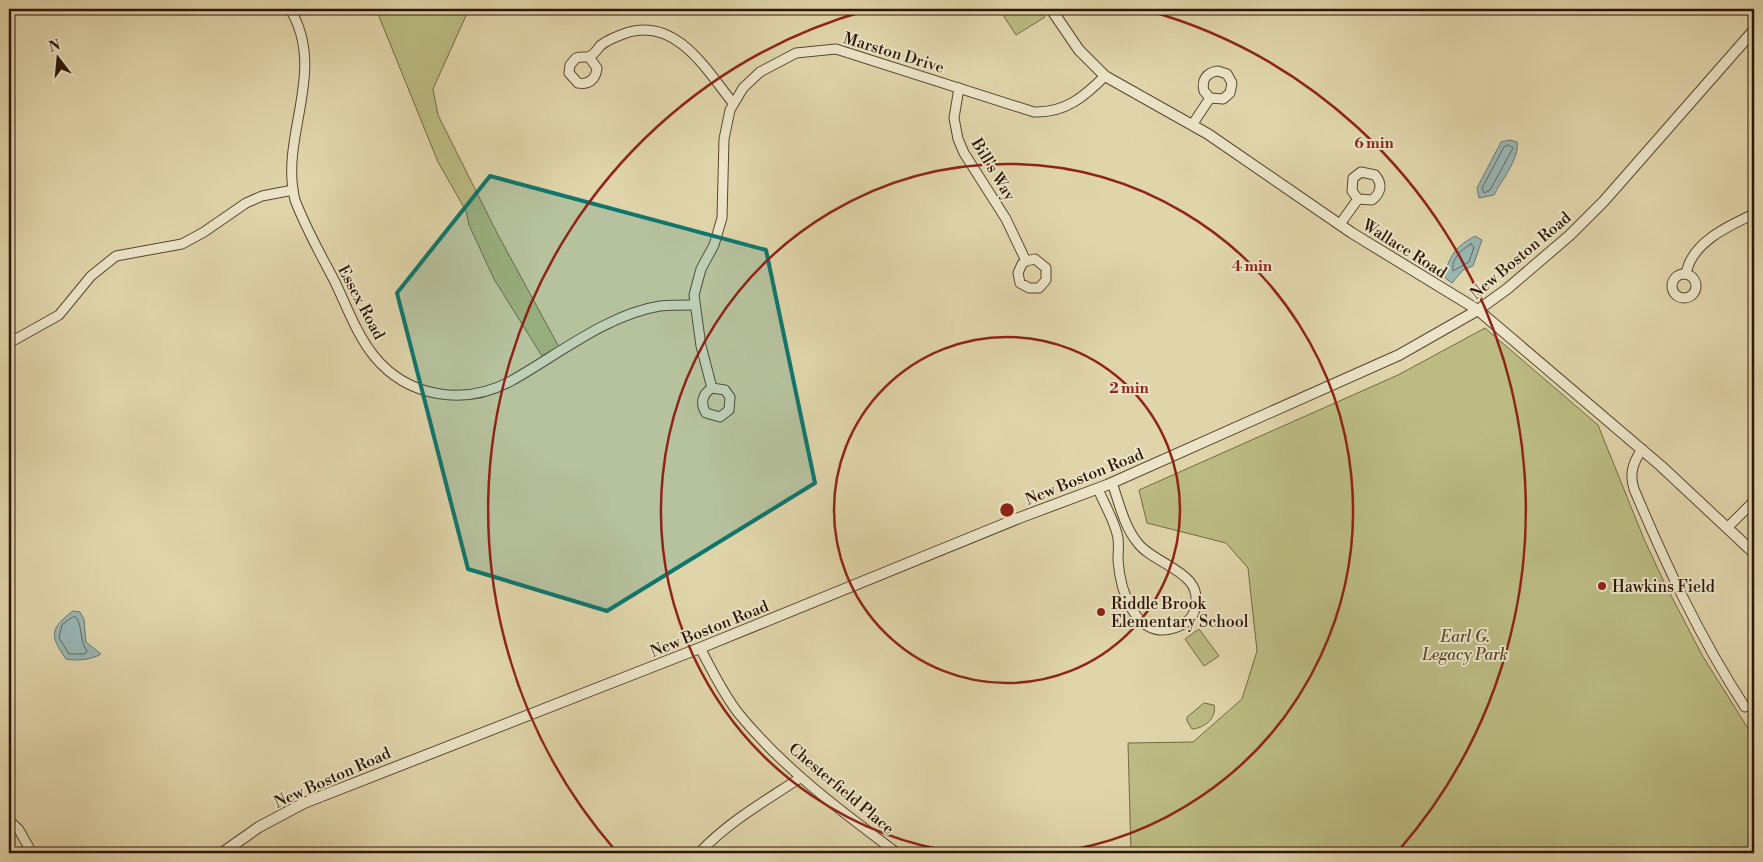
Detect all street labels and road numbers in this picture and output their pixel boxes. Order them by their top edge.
street label: Marston Drive [841,28,947,78]
street label: Bill's Way [966,134,1020,204]
street label: New Boston Road [1466,208,1575,304]
street label: Wallace Road [1358,214,1450,283]
street label: Essex Road [333,262,389,343]
street label: New Boston Road [1022,444,1146,510]
street label: New Boston Road [647,596,771,662]
street label: Chesterfield Place [785,739,898,839]
street label: New Boston Road [271,743,394,813]

